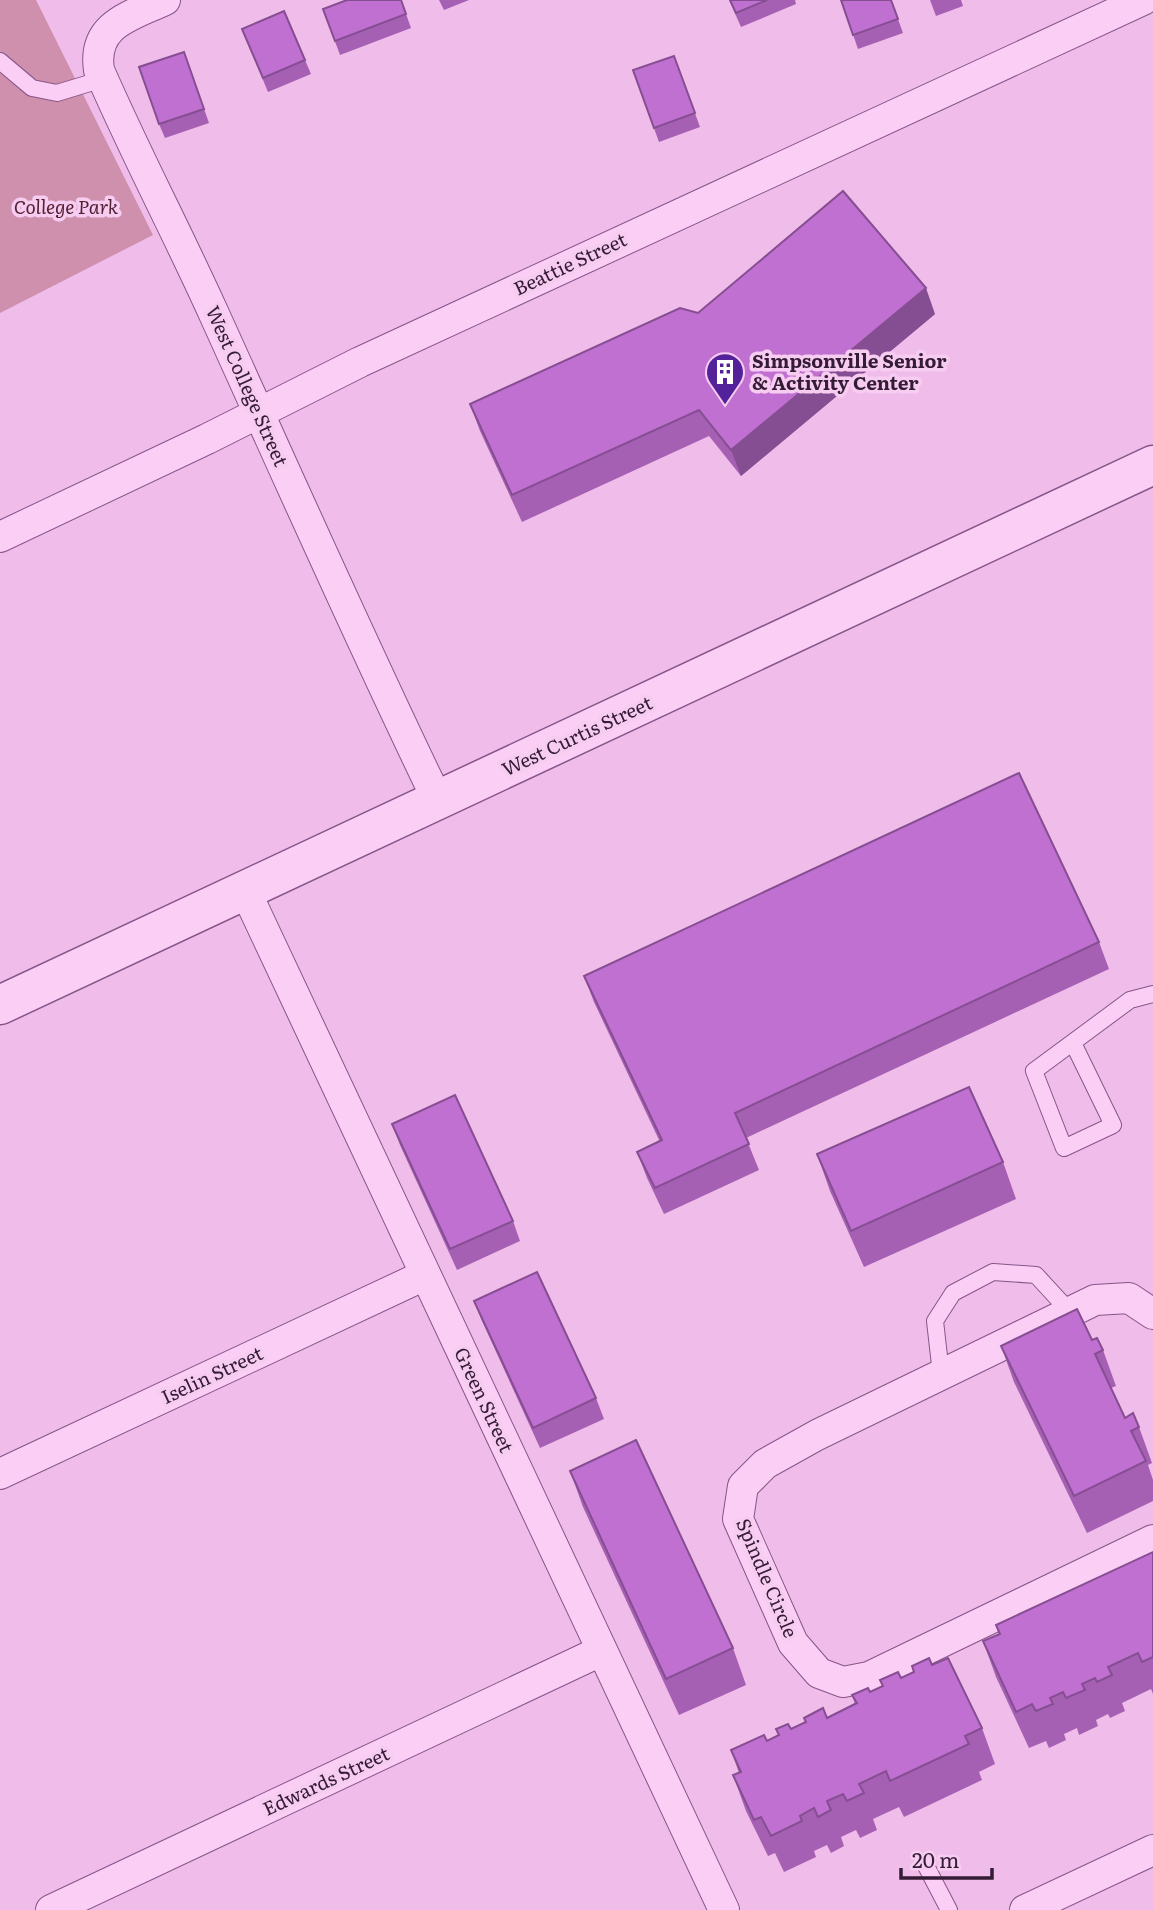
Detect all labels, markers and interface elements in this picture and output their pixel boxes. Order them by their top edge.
park label: College Park [14,192,119,220]
street label: Beattie Street [508,225,631,302]
street label: West College Street [200,301,296,471]
place label: Simpsonville Senior & Activity Center [752,346,947,396]
building icon: Simpsonville Senior & Activity Center [704,351,746,406]
street label: West Curtis Street [497,688,657,782]
street label: Iselin Street [156,1338,267,1410]
street label: Green Street [448,1342,522,1457]
street label: Spindle Circle [730,1514,806,1642]
street label: Edwards Street [258,1738,394,1822]
scale bar [901,1836,992,1880]
text: 20 m [912,1843,959,1874]

